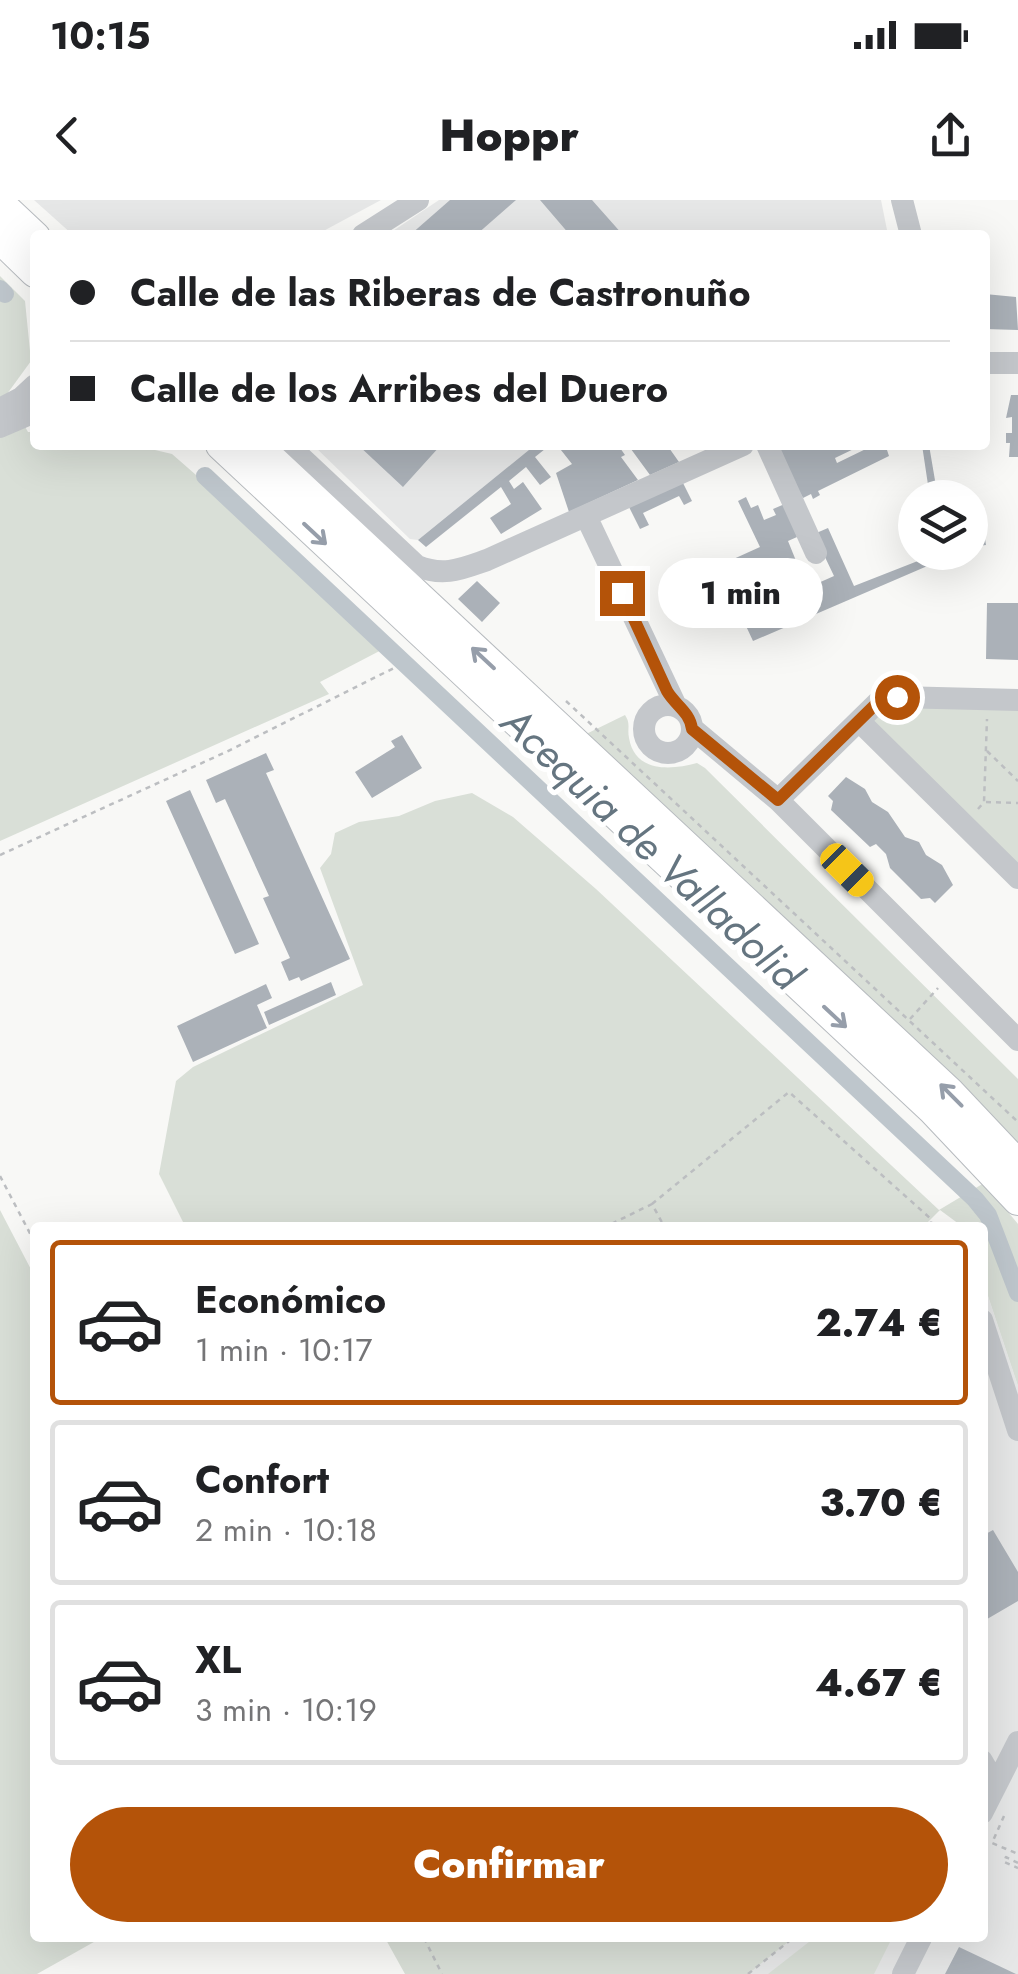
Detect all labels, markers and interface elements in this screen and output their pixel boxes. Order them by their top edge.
text: 10:15 [50,8,151,63]
text: Hoppr [439,103,579,168]
icon: back [40,108,95,163]
icon: share [923,108,978,163]
text: Calle de las Riberas de Castronuño [130,265,751,320]
text: Calle de los Arribes del Duero [130,361,668,416]
map controls [898,480,988,570]
button: layers [898,480,988,570]
one-way arrow [302,522,326,546]
callout: 1 min [657,558,822,628]
text: 1 min [700,570,781,616]
route end [600,571,645,616]
one-way arrow [471,647,496,670]
route start [875,675,920,720]
water label: Acequia de Valladolid [486,691,817,1005]
car [815,838,879,902]
one-way arrow [822,1005,846,1029]
one-way arrow [939,1083,963,1107]
text: Económico [195,1272,386,1327]
icon: car [75,1278,165,1368]
text: 2.74 € [816,1295,943,1350]
text: 1 min · 10:17 [195,1327,372,1373]
text: Confort [195,1452,329,1507]
icon: car [75,1458,165,1548]
text: 3.70 € [820,1475,943,1530]
text: 2 min · 10:18 [195,1507,377,1553]
text: XL [195,1632,241,1687]
icon: car [75,1638,165,1728]
text: 4.67 € [815,1655,943,1710]
text: 3 min · 10:19 [195,1687,377,1733]
button: Confirmar [70,1807,948,1922]

